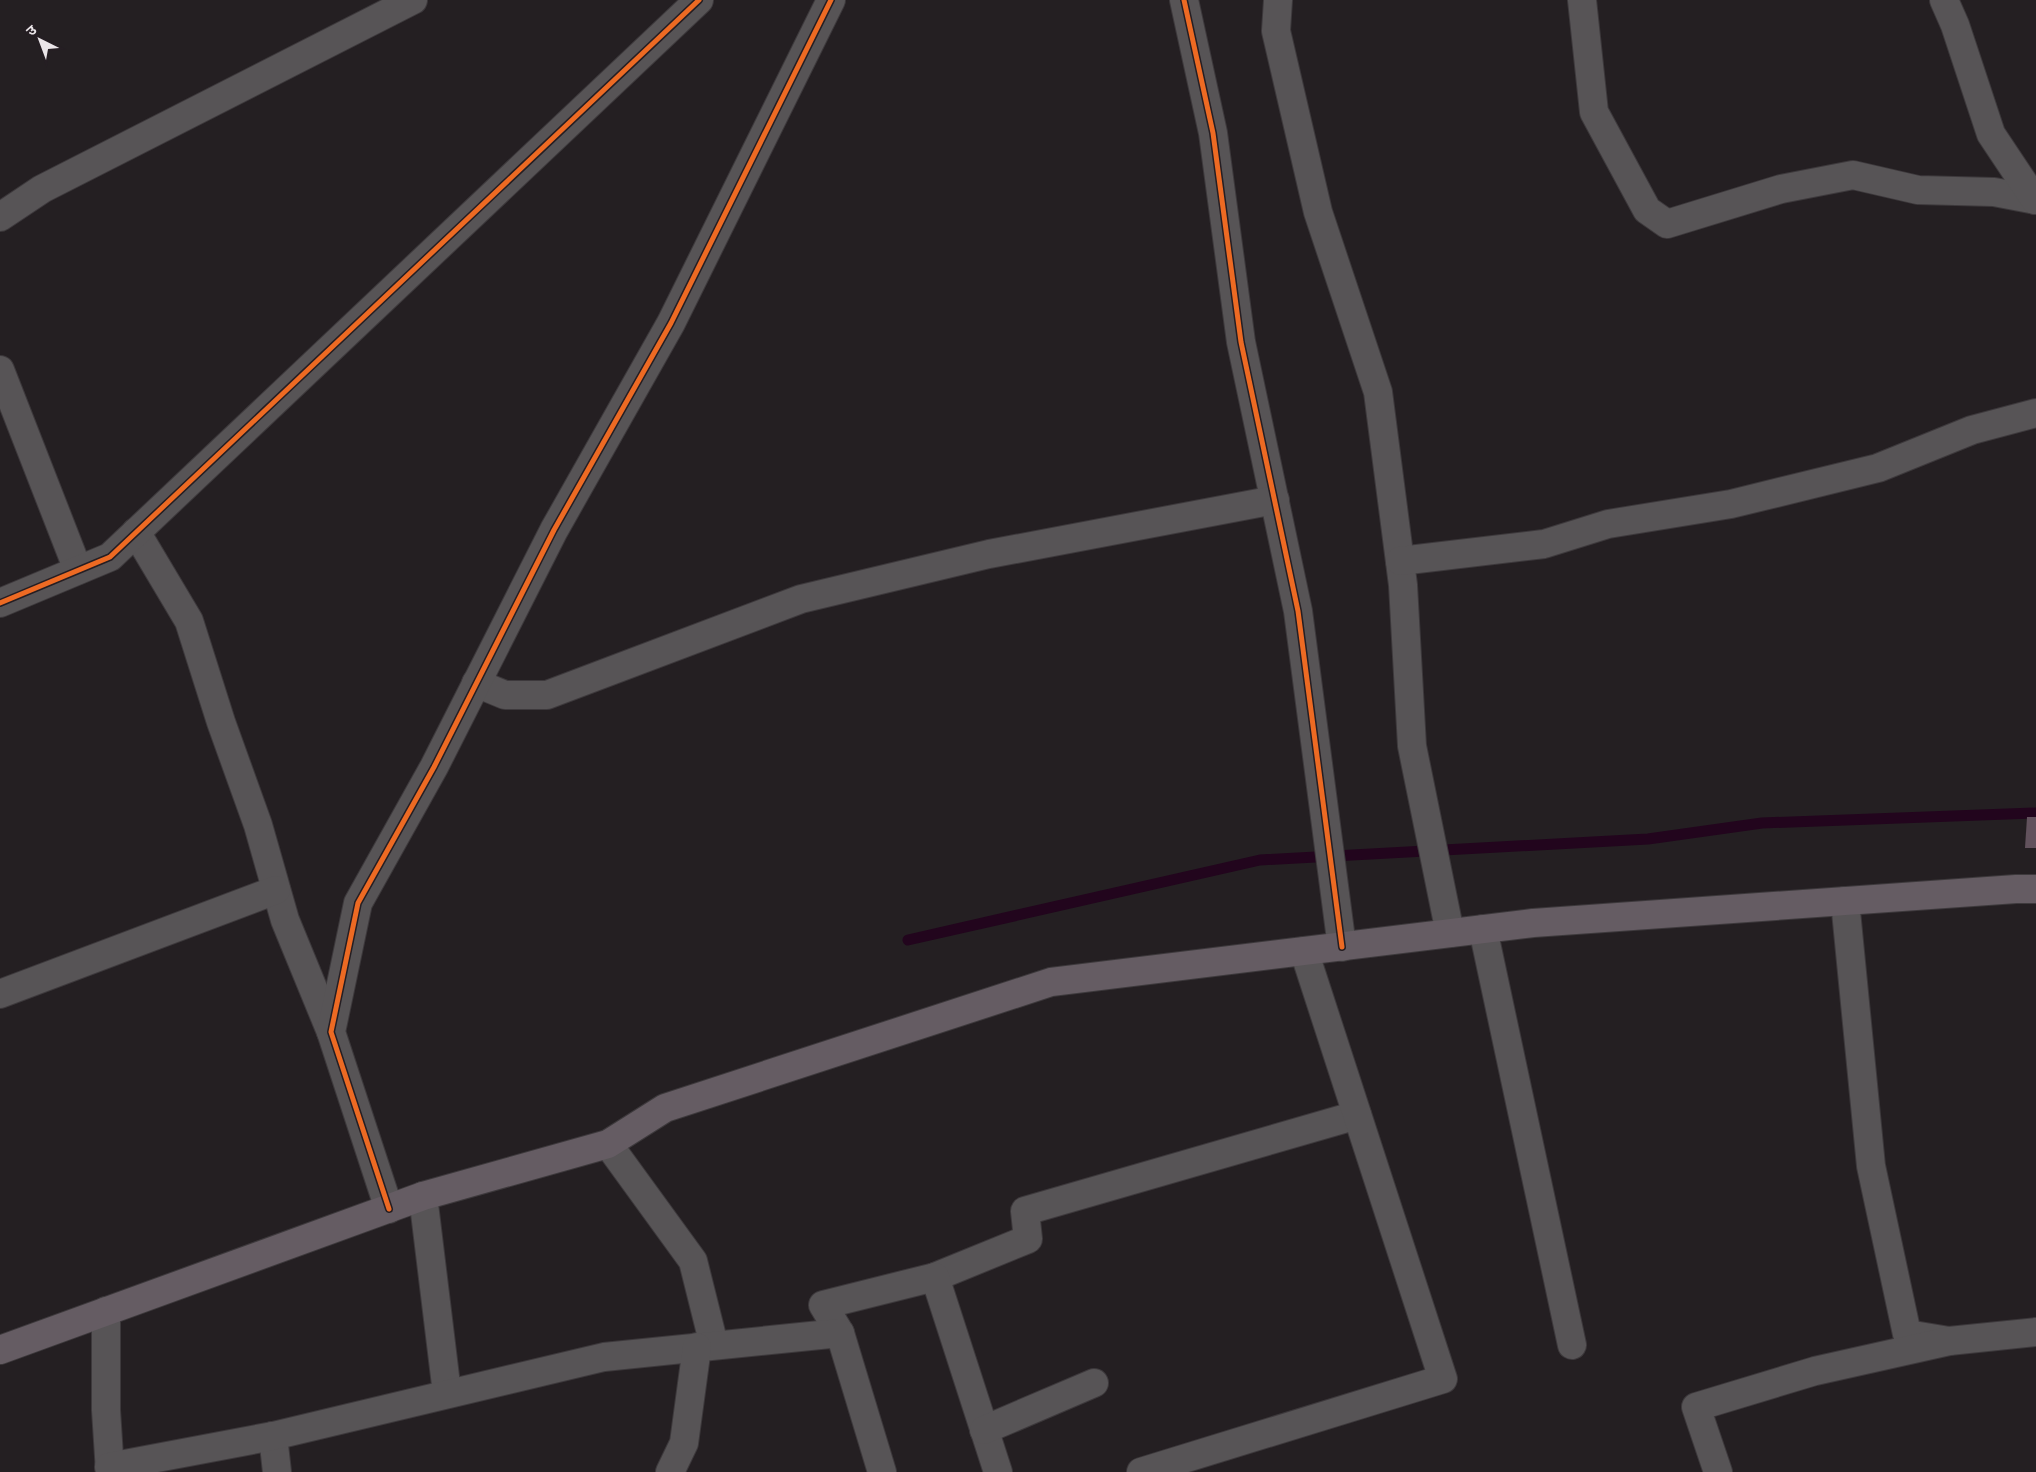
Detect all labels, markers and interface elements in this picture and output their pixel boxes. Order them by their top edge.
north arrow [15,15,65,65]
text: उ [22,20,41,40]

